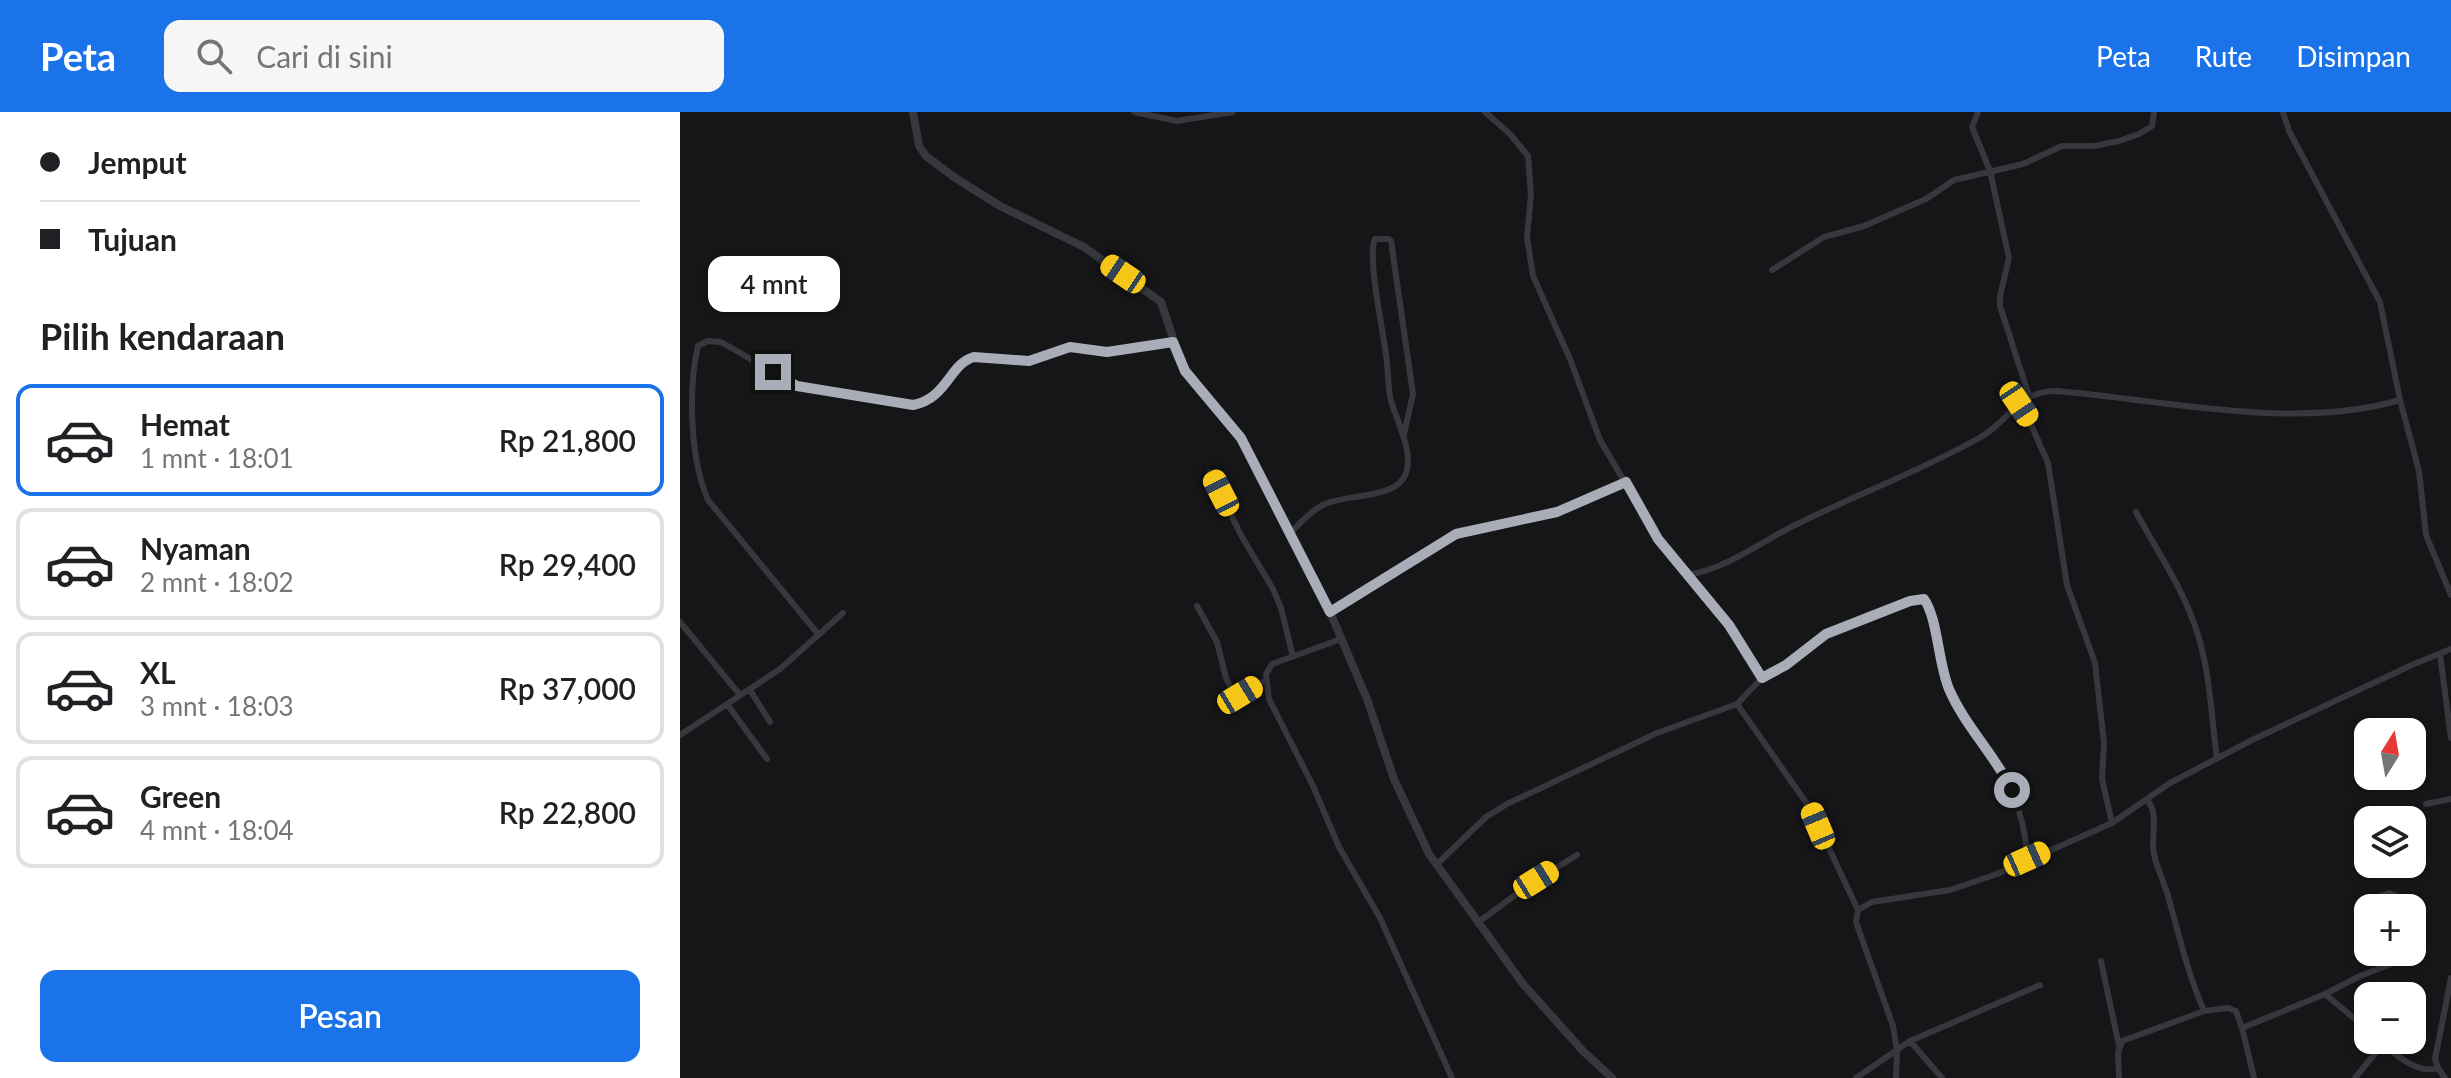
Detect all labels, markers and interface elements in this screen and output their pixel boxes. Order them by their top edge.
search box [164,20,724,92]
text: Peta [40,33,116,79]
icon: search [192,34,236,78]
text: Cari di sini [256,38,393,74]
text: Peta [2096,39,2151,73]
text: Rute [2195,39,2252,73]
text: Disimpan [2296,39,2411,73]
text: Jemput [88,144,187,180]
text: Tujuan [88,221,177,257]
car [1096,251,1150,297]
callout: 4 mnt [707,256,839,312]
text: 4 mnt [740,268,808,300]
text: Pilih kendaraan [40,314,285,358]
route end [755,354,791,390]
car [1996,377,2042,431]
icon: car [44,404,116,476]
text: Hemat [140,406,230,442]
text: Rp 21,800 [499,422,636,458]
text: 1 mnt · 18:01 [140,442,294,474]
car [1199,466,1243,520]
icon: car [44,528,116,600]
text: Nyaman [140,530,251,566]
text: Rp 29,400 [499,546,636,582]
text: 2 mnt · 18:02 [140,566,294,598]
icon: car [44,652,116,724]
text: XL [140,654,176,690]
text: Rp 37,000 [499,670,636,706]
car [1213,672,1267,718]
text: 3 mnt · 18:03 [140,690,294,722]
north arrow [2354,718,2426,790]
map controls [2354,718,2426,1054]
route start [1994,772,2030,808]
icon: car [44,776,116,848]
text: Green [140,778,221,814]
text: Rp 22,800 [499,794,636,830]
car [1798,799,1838,853]
button: layers [2354,806,2426,878]
text: 4 mnt · 18:04 [140,814,294,846]
car [2000,838,2054,880]
car [1509,857,1563,903]
button: + [2354,894,2426,966]
button: Pesan [40,970,640,1062]
button: − [2354,982,2426,1054]

